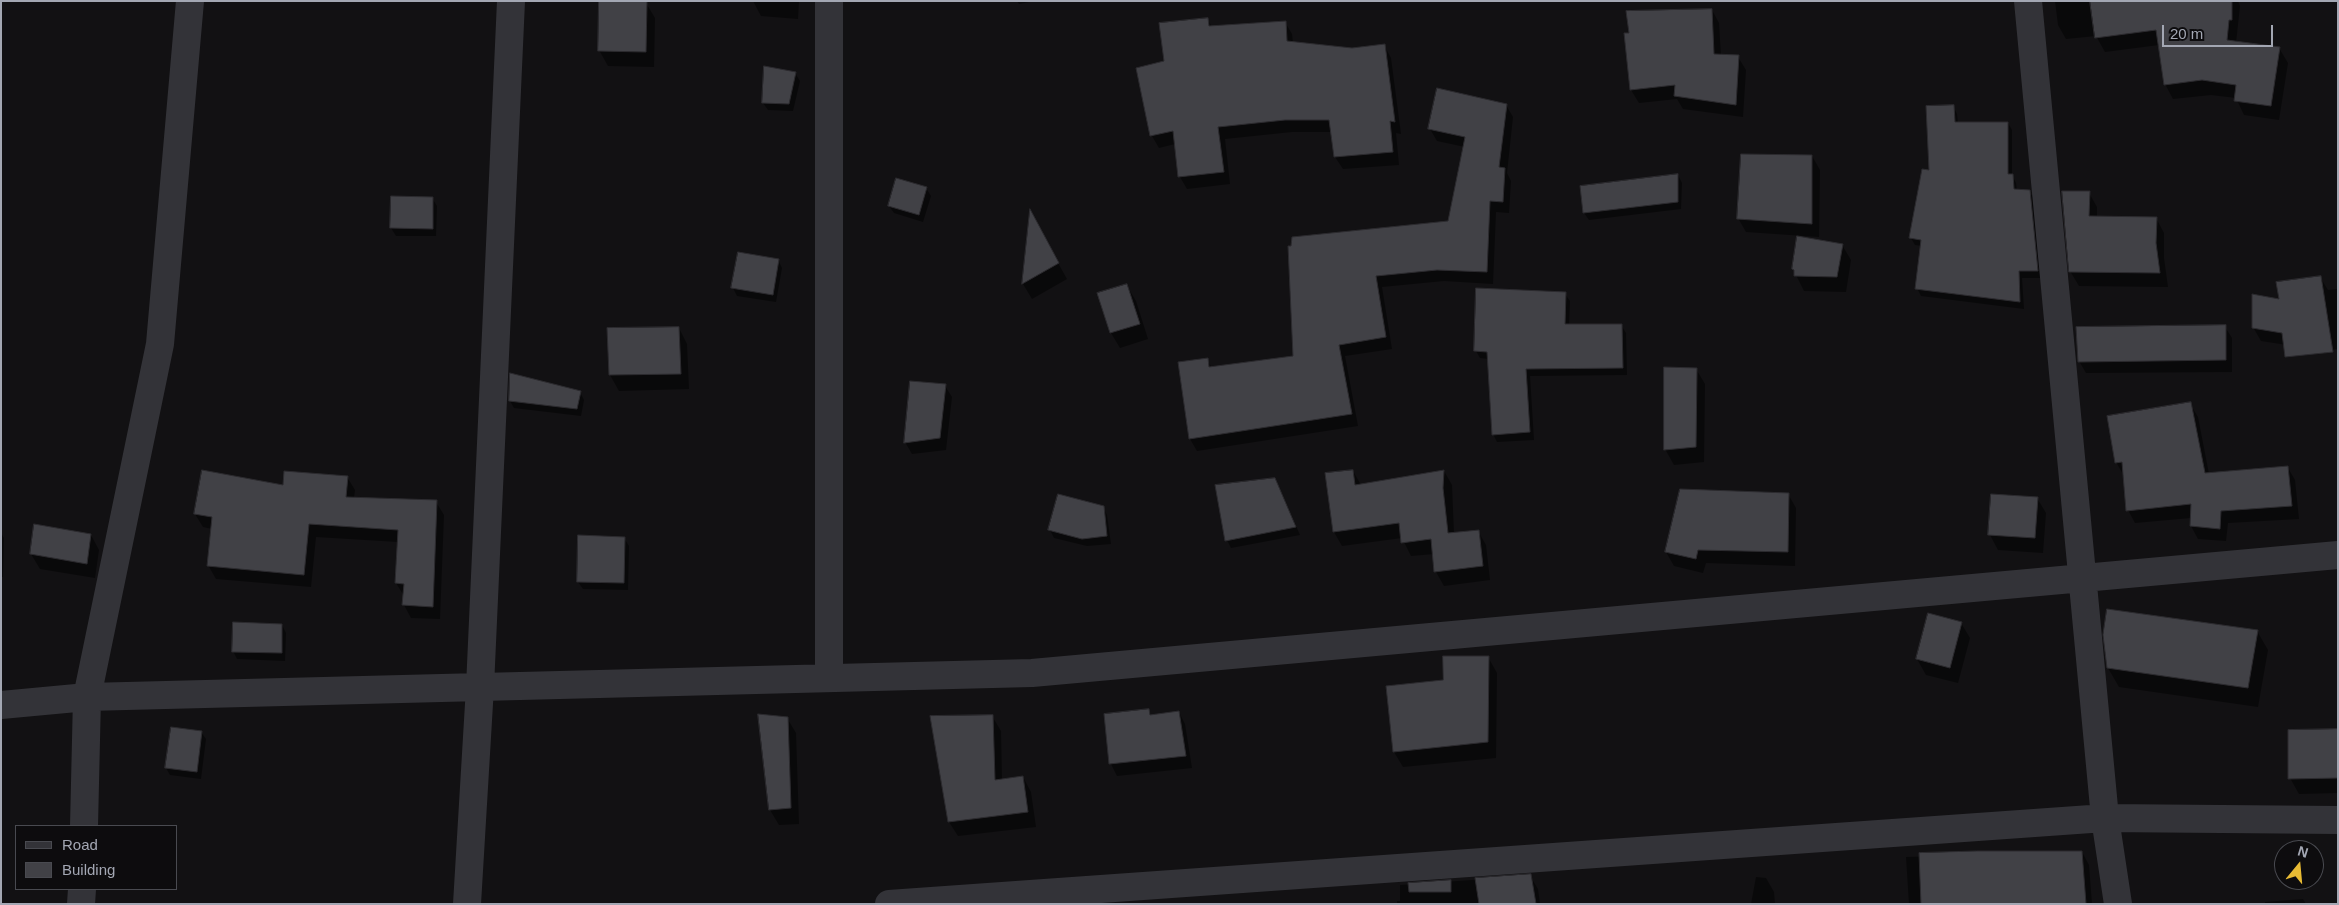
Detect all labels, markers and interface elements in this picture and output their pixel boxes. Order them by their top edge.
scale bar [2164,15,2275,47]
text: 20 m [2170,25,2203,42]
legend [15,825,178,890]
text: Road [62,836,98,853]
north arrow [2274,840,2324,890]
text: N [2296,842,2310,861]
text: Building [62,861,115,878]

